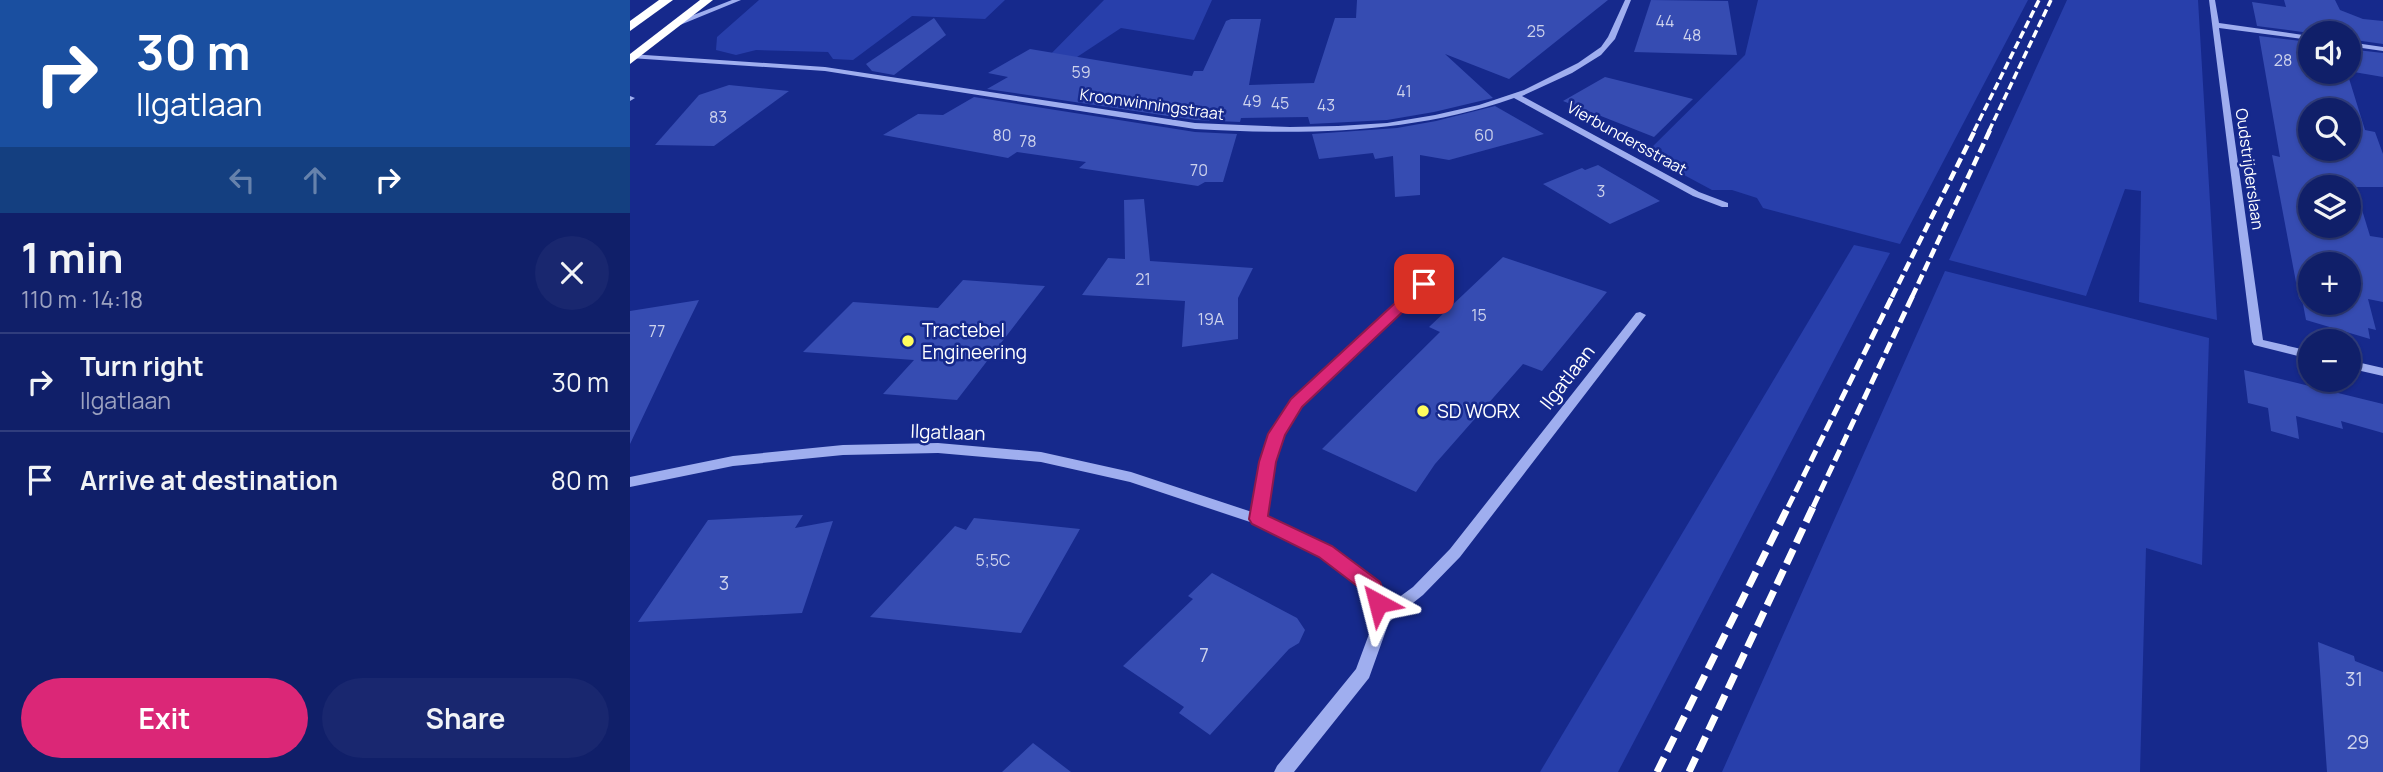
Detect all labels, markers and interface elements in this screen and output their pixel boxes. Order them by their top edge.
house number: 44 [1655,10,1675,32]
text: 30 m [136,18,251,85]
house number: 25 [1527,20,1545,42]
map controls [2298,21,2361,392]
button: sound [2298,21,2361,84]
house number: 48 [1683,24,1701,46]
icon: right [21,28,112,119]
house number: 28 [2274,49,2292,71]
house number: 59 [1071,61,1091,83]
house number: 41 [1396,80,1412,102]
text: Ilgatlaan [136,82,263,126]
street label: Kroonwinningstraat [1078,83,1226,125]
house number: 49 [1242,90,1262,112]
house number: 45 [1271,92,1289,114]
house number: 43 [1317,94,1335,116]
street label: Vierbundersstraat [1563,96,1691,180]
button: search [2298,98,2361,161]
house number: 83 [709,106,727,128]
street label: Oudstrijderslaan [2231,107,2269,231]
house number: 80 [992,124,1012,146]
house number: 60 [1474,124,1494,146]
house number: 78 [1019,130,1037,152]
house number: 70 [1190,159,1208,181]
icon: left [223,161,261,199]
icon: ahead [296,161,334,199]
icon: right [369,161,407,199]
button: layers [2298,175,2361,238]
house number: 3 [1597,180,1605,202]
text: 1 min [21,228,124,286]
button: close [535,236,609,310]
button: + [2298,252,2361,315]
pin [1394,254,1454,314]
icon: arrive [1405,265,1443,303]
house number: 21 [1135,268,1151,290]
text: 110 m · 14:18 [21,283,143,315]
house number: 15 [1471,304,1487,326]
house number: 19A [1198,308,1224,330]
place label: Tractebel Engineering [922,317,1027,365]
house number: 77 [649,320,665,342]
button: − [2298,329,2361,392]
marker: Tractebel Engineering [900,333,916,349]
street label: Ilgatlaan [1534,339,1600,415]
text: Turn right [80,348,204,384]
icon: right [21,363,59,401]
text: 30 m [552,364,609,400]
text: Ilgatlaan [80,384,171,416]
place label: SD WORX [1437,398,1520,424]
marker: SD WORX [1415,403,1431,419]
street label: Ilgatlaan [910,418,986,446]
icon: arrive [21,461,59,499]
text: Arrive at destination [80,462,338,498]
text: 80 m [551,462,609,498]
house number: 5;5C [976,549,1010,571]
position arrow [1341,566,1415,640]
house number: 3 [719,570,729,596]
house number: 7 [1199,642,1209,668]
house number: 31 [2345,666,2363,692]
button: Exit [21,678,308,758]
button: Share [322,678,609,758]
house number: 29 [2347,729,2369,755]

